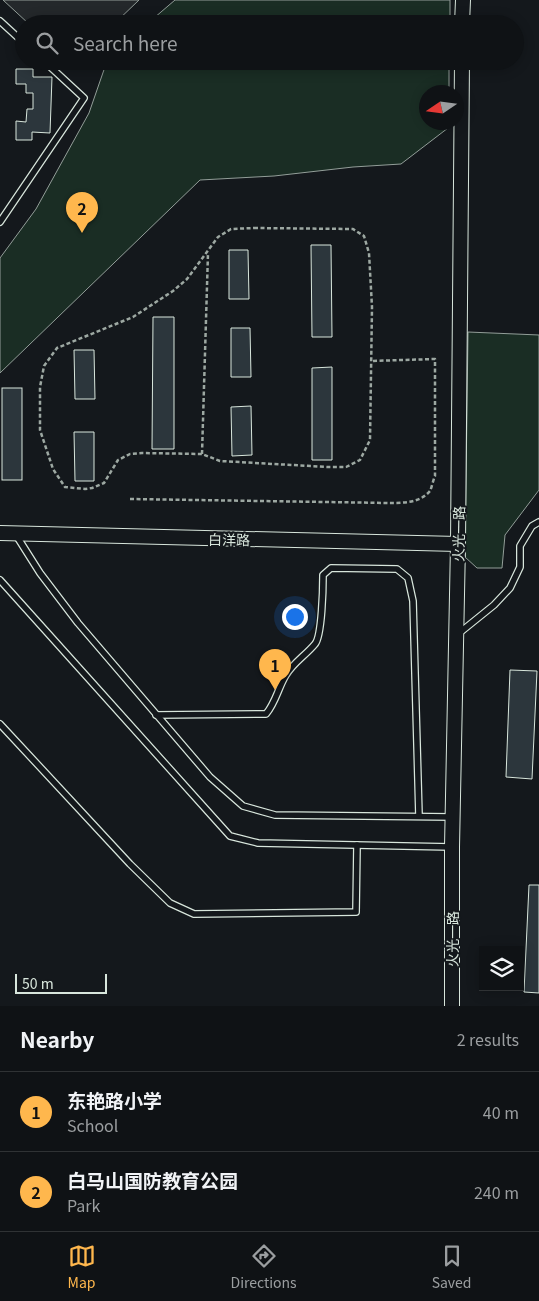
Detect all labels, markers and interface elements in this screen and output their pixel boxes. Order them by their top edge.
search box [15,15,524,70]
icon: search [33,29,61,57]
text: Search here [73,29,177,56]
north arrow [419,85,464,130]
pin: 2 [66,192,98,233]
street label: 火光一路 [448,506,468,562]
street label: 白洋路 [208,529,250,549]
your location [282,604,308,630]
pin: 1 [259,649,291,690]
street label: 火光一路 [442,911,462,967]
map controls [479,946,524,991]
button: layers [479,946,524,991]
scale bar [15,971,108,994]
text: 50 m [22,973,54,993]
text: Nearby [20,1024,94,1054]
text: 2 results [457,1027,519,1051]
text: 东艳路小学 [67,1086,162,1113]
text: 1 [31,1100,41,1124]
text: 40 m [483,1100,519,1124]
text: School [67,1113,118,1137]
text: 白马山国防教育公园 [67,1166,238,1193]
text: 2 [31,1180,41,1204]
text: 240 m [474,1180,519,1204]
text: Park [67,1193,100,1217]
tab: Map [68,1242,96,1292]
tab: Directions [231,1242,297,1292]
tab: Saved [432,1242,471,1292]

